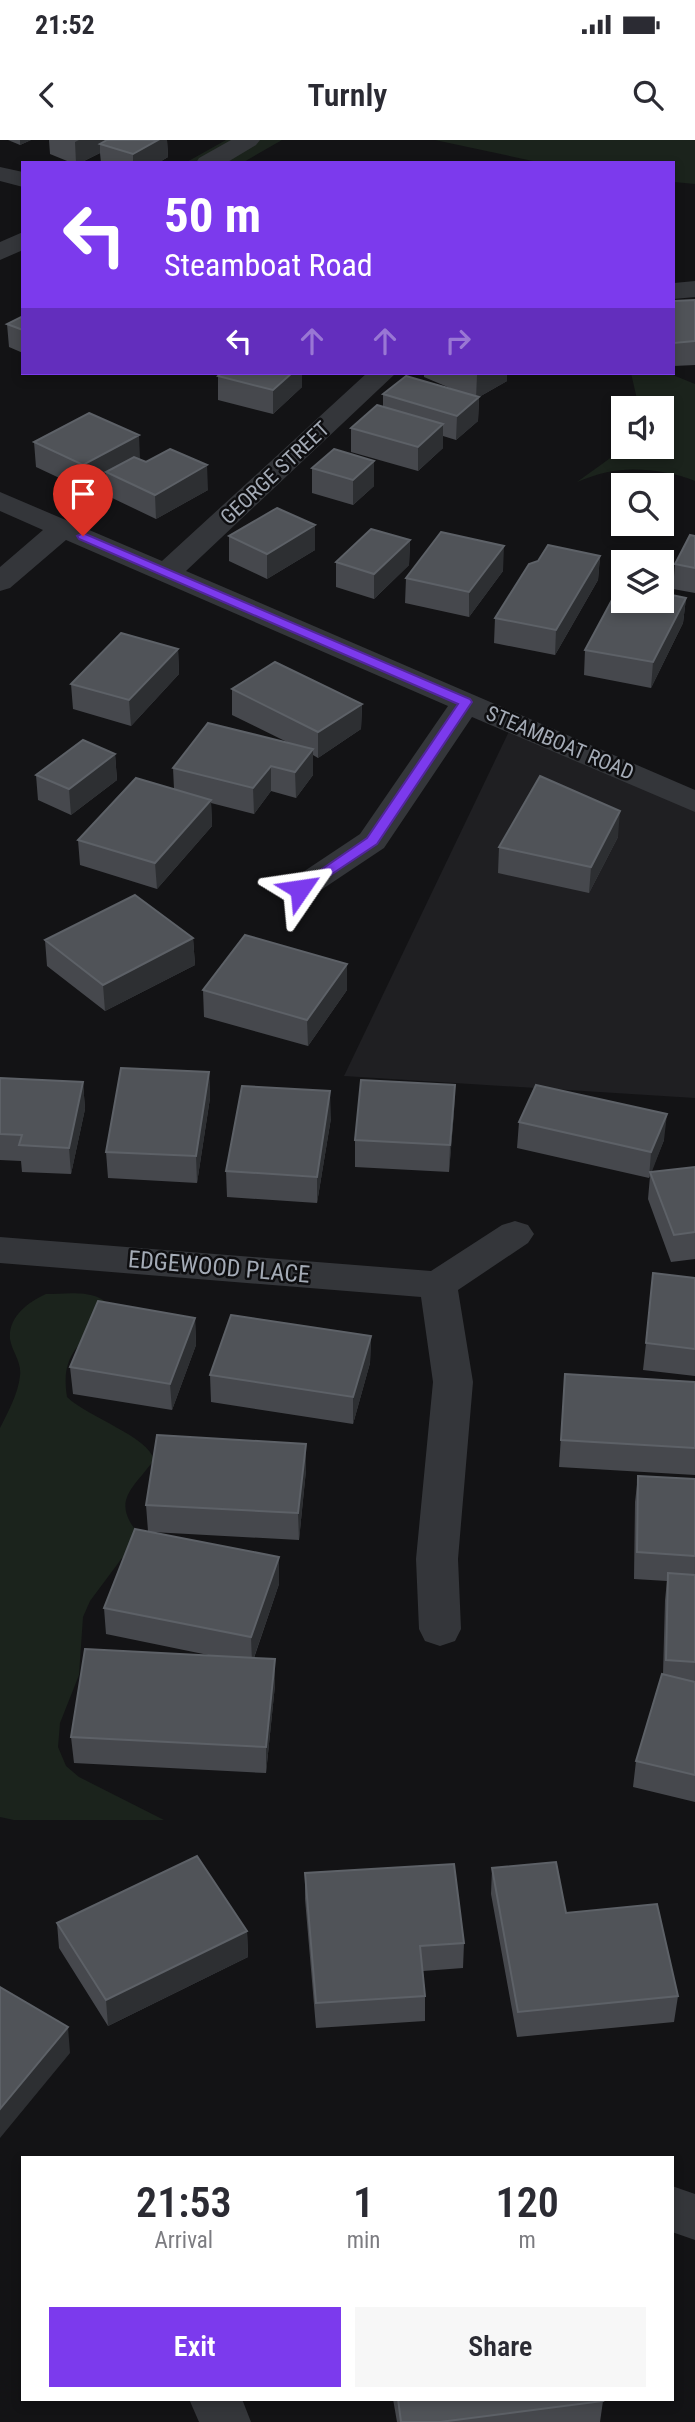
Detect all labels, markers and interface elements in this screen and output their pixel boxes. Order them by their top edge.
text: 21:52 [35,10,95,40]
icon: back [28,76,66,114]
text: Turnly [308,76,387,114]
icon: search [629,76,667,114]
text: 50 m [164,187,261,244]
icon: left [49,189,140,280]
text: Steamboat Road [164,246,373,284]
icon: left [220,322,258,360]
icon: ahead [293,322,331,360]
icon: ahead [366,322,404,360]
icon: right [439,322,477,360]
map controls [611,396,674,613]
button: sound [611,396,674,459]
street label: GEORGE STREET [216,417,334,529]
pin [53,464,113,536]
button: search [611,473,674,536]
icon: arrive [64,475,102,513]
button: layers [611,550,674,613]
street label: STEAMBOAT ROAD [483,701,637,785]
position arrow [263,852,337,926]
street label: EDGEWOOD PLACE [127,1245,311,1289]
text: 21:53 [136,2178,232,2227]
text: 1 [353,2178,374,2227]
text: 120 [496,2178,559,2227]
text: Arrival [155,2227,213,2254]
text: min [347,2227,380,2254]
text: m [519,2227,536,2254]
button: Exit [49,2307,341,2387]
button: Share [355,2307,646,2387]

